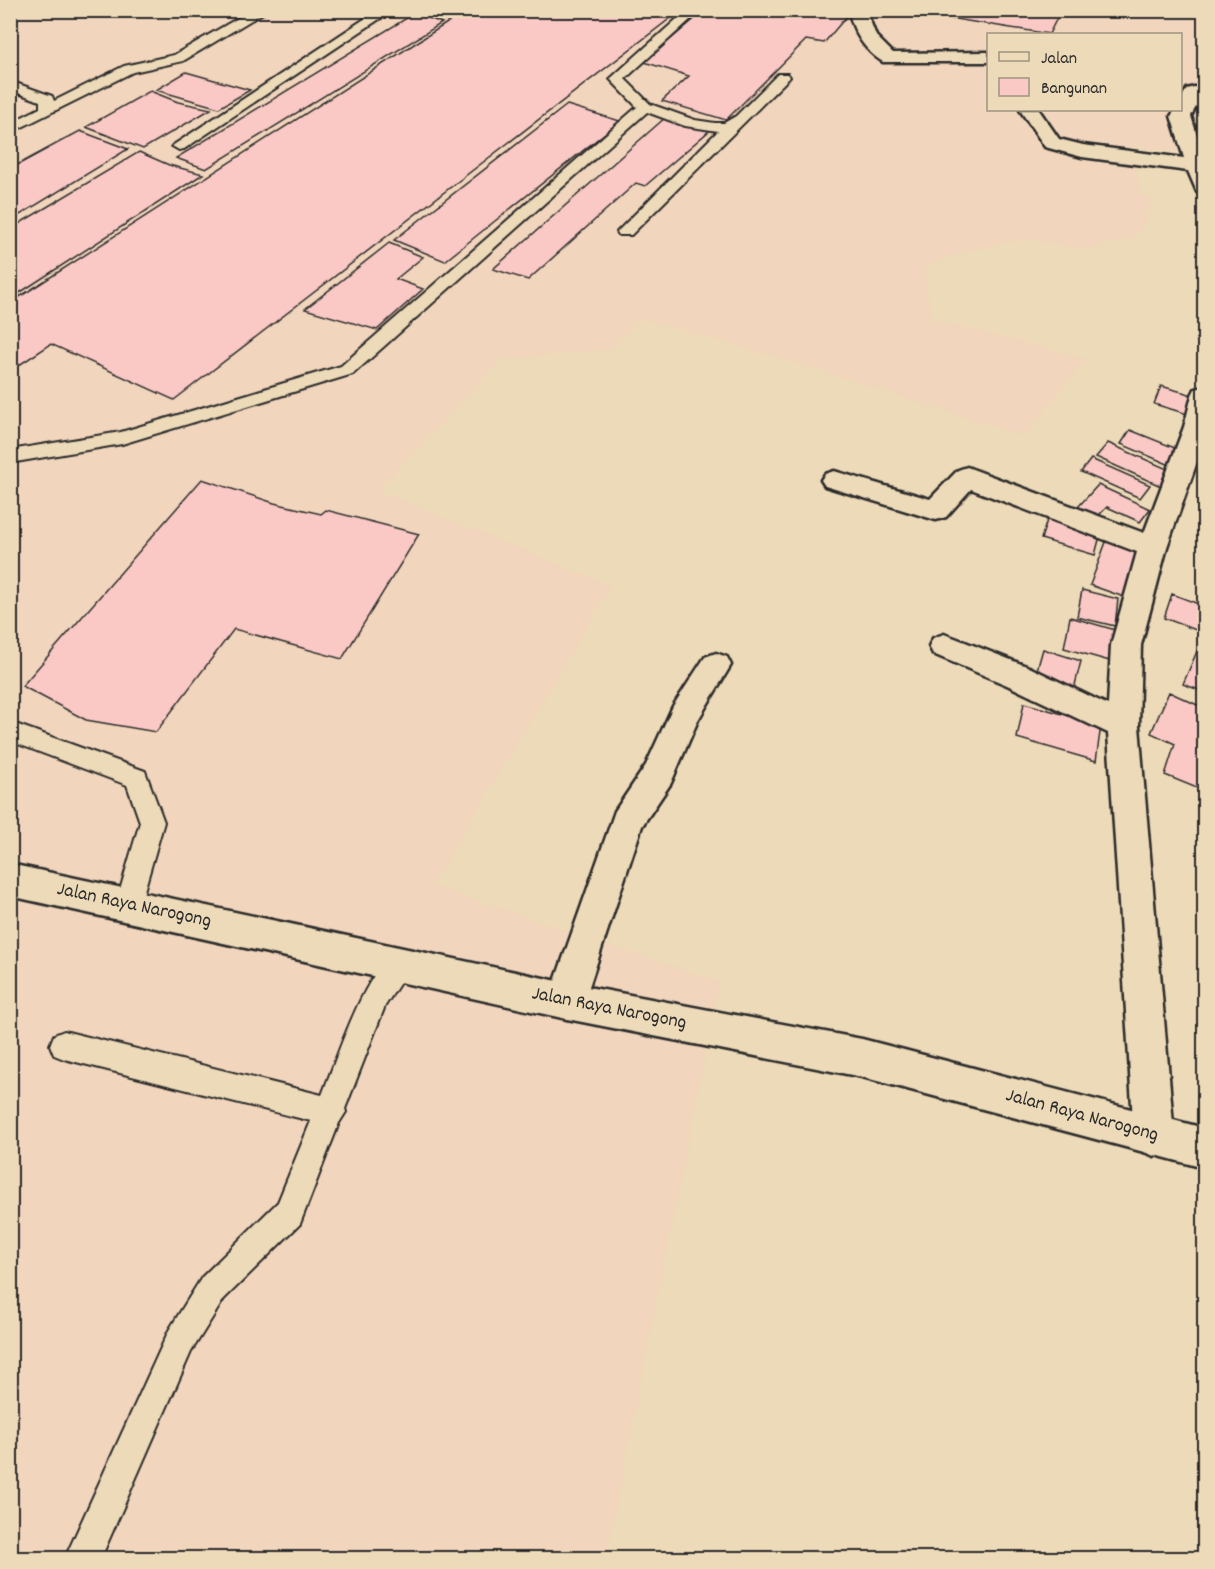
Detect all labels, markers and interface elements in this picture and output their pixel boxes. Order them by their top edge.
legend [987,33,1182,111]
text: Jalan [1041,47,1077,72]
text: Bangunan [1041,77,1107,102]
street label: Jalan Raya Narogong [54,876,214,936]
street label: Jalan Raya Narogong [529,980,689,1038]
street label: Jalan Raya Narogong [1003,1082,1161,1150]

